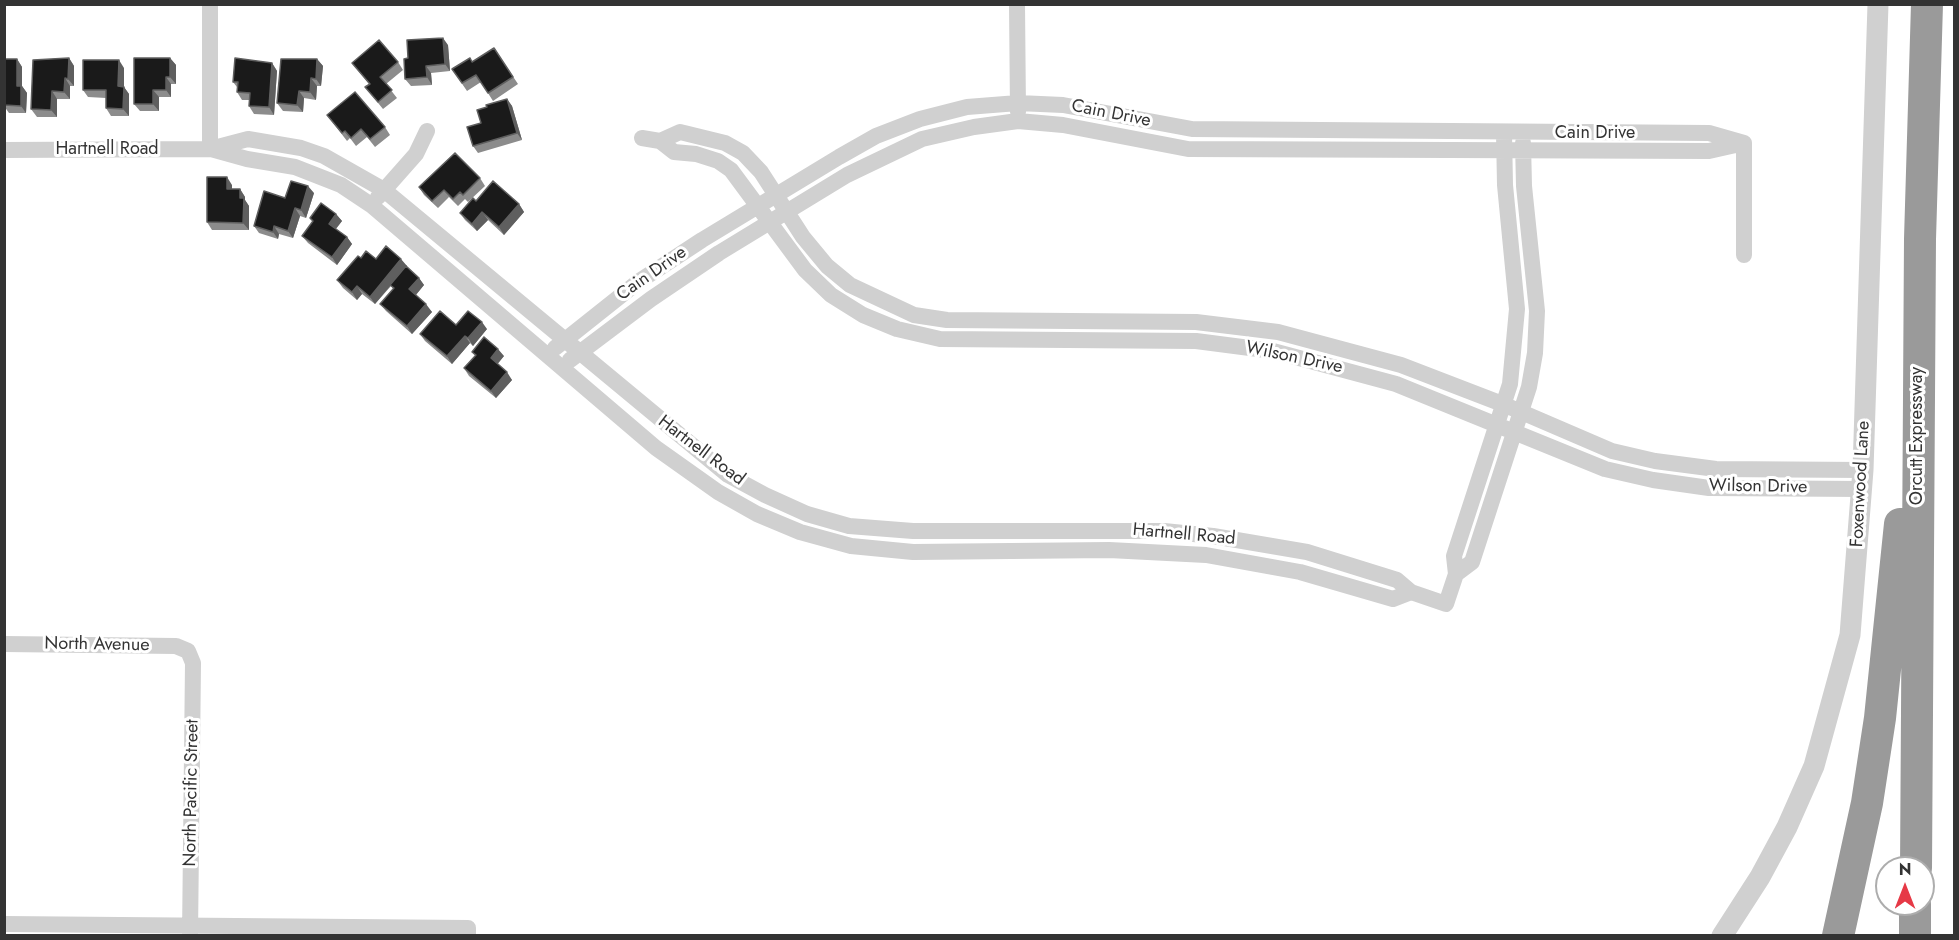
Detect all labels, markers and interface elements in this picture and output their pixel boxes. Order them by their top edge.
street label: Cain Drive [1069,96,1153,132]
street label: Cain Drive [1555,123,1635,145]
street label: Hartnell Road [55,139,159,161]
street label: Cain Drive [613,242,691,306]
street label: Wilson Drive [1244,337,1344,379]
street label: Orcutt Expressway [1907,367,1929,505]
street label: Hartnell Road [653,411,749,491]
street label: Foxenwood Lane [1847,420,1875,548]
street label: Wilson Drive [1709,475,1807,499]
street label: Hartnell Road [1132,520,1236,550]
street label: North Avenue [44,633,150,657]
street label: North Pacific Street [180,719,204,867]
north arrow [1875,856,1935,916]
text: N [1899,858,1911,881]

